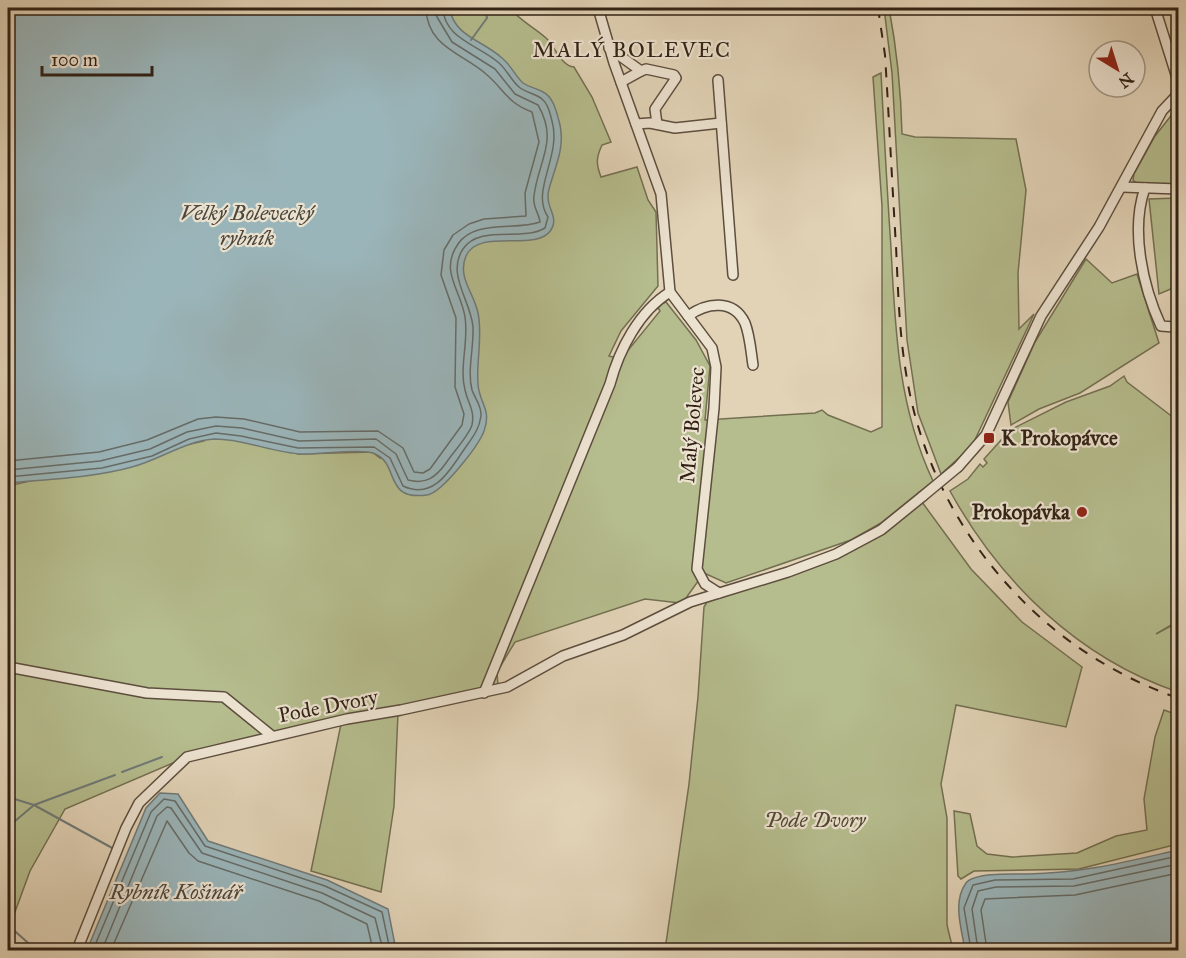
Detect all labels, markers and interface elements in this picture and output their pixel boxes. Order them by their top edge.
district label: MALÝ BOLEVEC [533,36,731,63]
scale bar [42,39,152,77]
north arrow [1087,39,1147,99]
text: 100 m [51,49,98,71]
text: N [1114,69,1137,92]
water label: Velký Bolevecký rybník [180,199,317,251]
street label: Malý Bolevec [674,366,710,484]
place label: K Prokopávce [1001,425,1118,451]
marker: K Prokopávce [982,431,996,445]
place label: Prokopávka [972,499,1071,525]
marker: Prokopávka [1075,505,1089,519]
street label: Pode Dvory [276,683,381,728]
park label: Pode Dvory [765,807,867,833]
water label: Rybník Košinář [108,878,244,905]

